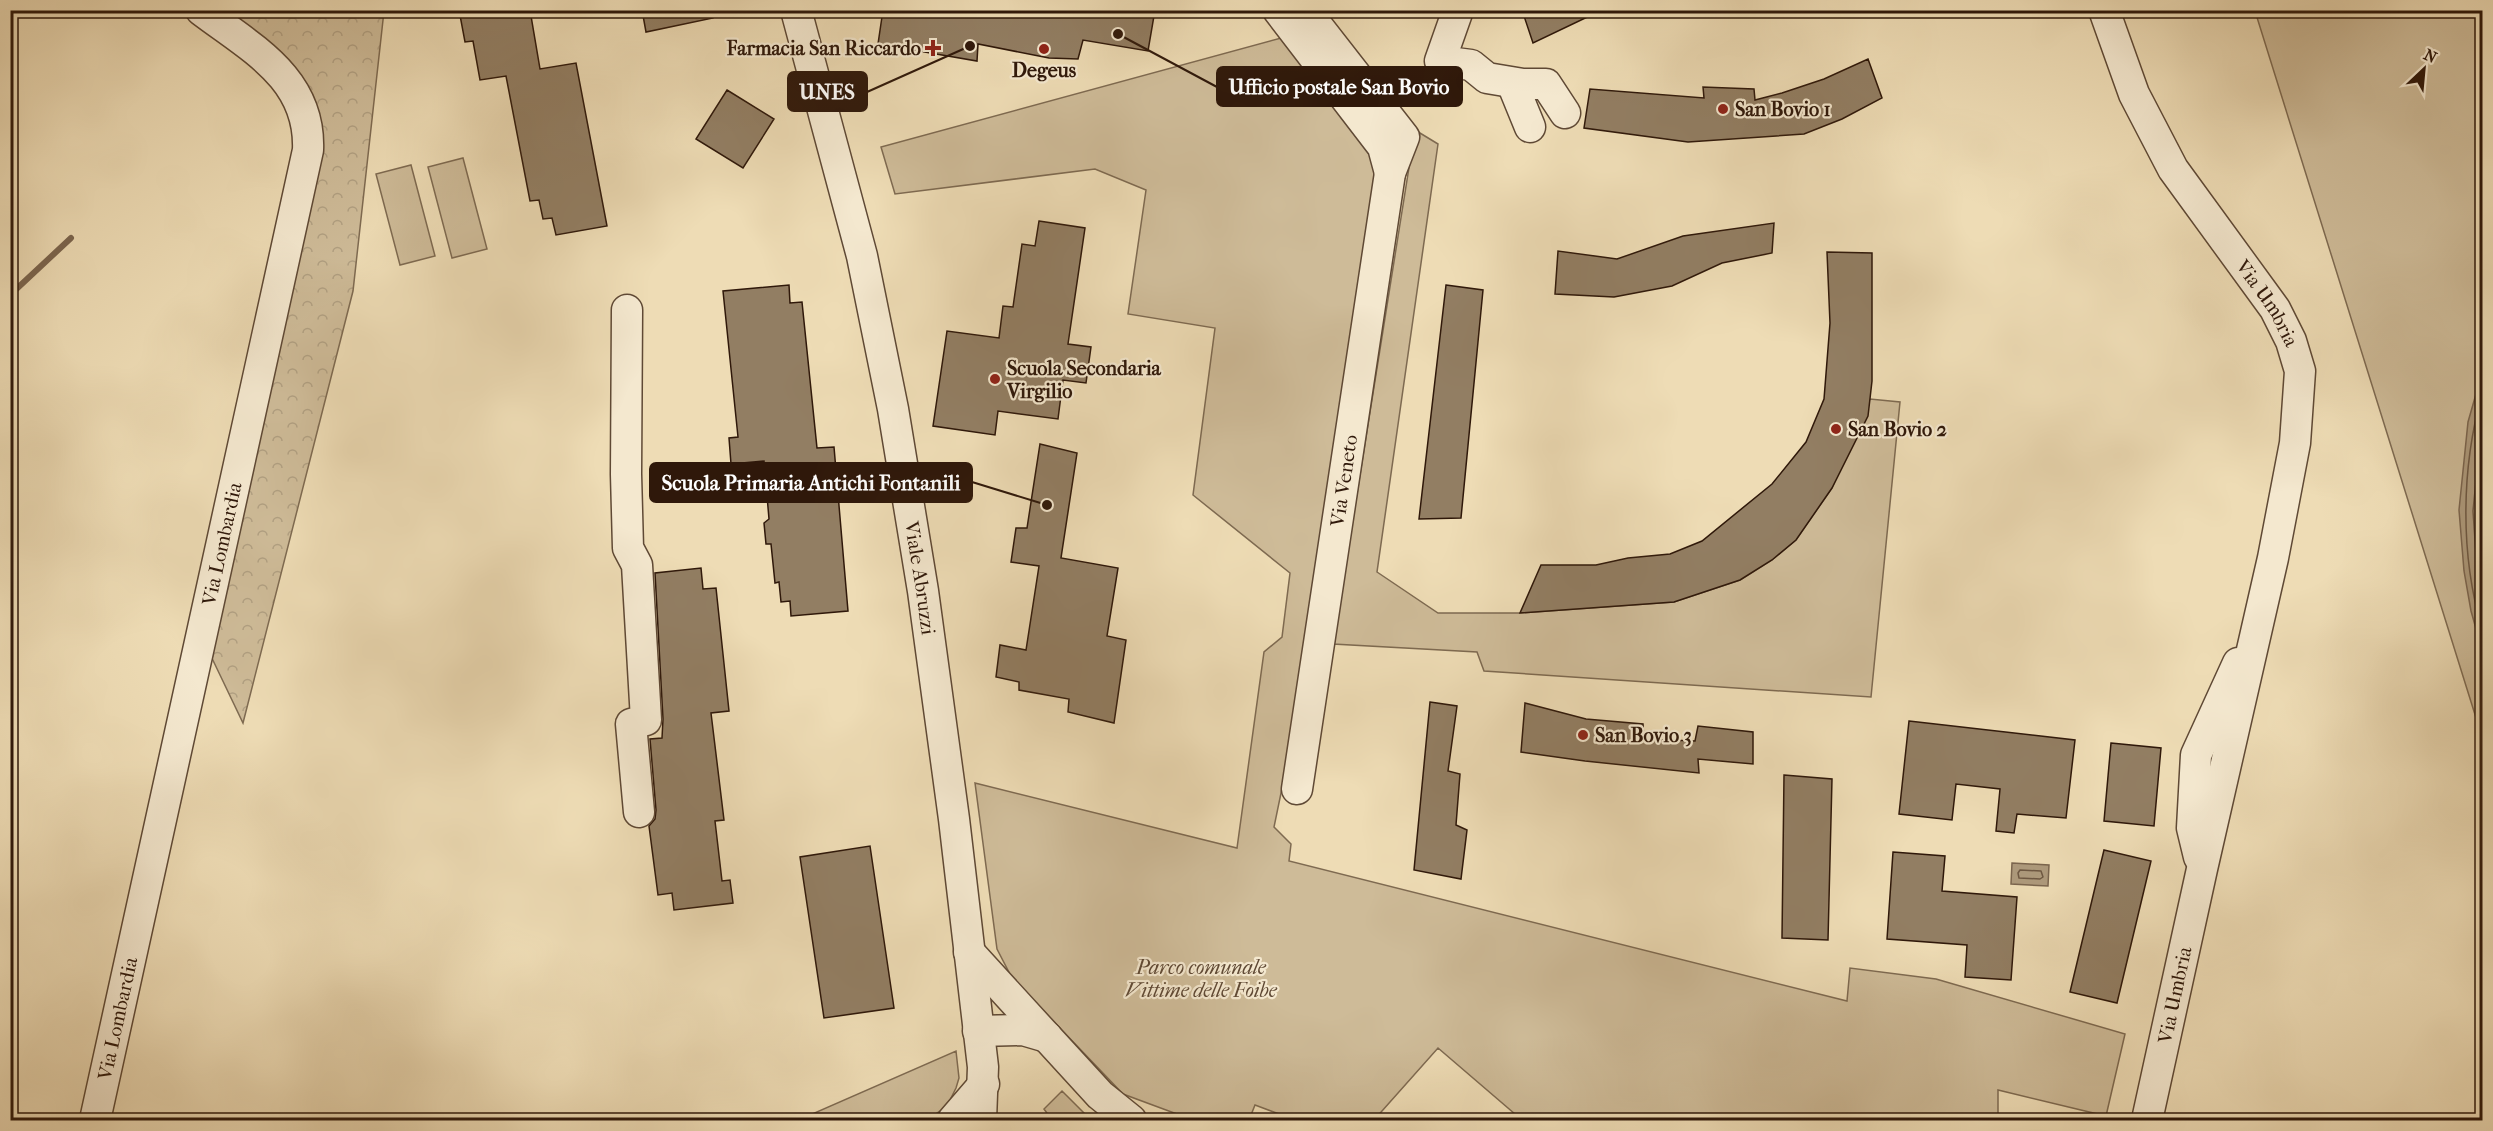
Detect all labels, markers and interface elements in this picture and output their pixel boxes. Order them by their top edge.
place label: Farmacia San Riccardo [726,37,921,60]
north arrow [2394,39,2454,99]
marker: Farmacia San Riccardo [926,41,940,55]
marker: Degeus [1037,42,1051,56]
text: N [2421,45,2441,68]
place label: Degeus [1012,59,1077,82]
callout: Ufficio postale San Bovio [1217,67,1462,106]
callout: UNES [788,72,867,111]
text: Ufficio postale San Bovio [1227,75,1450,99]
text: UNES [798,80,855,104]
place label: San Bovio 1 [1735,98,1831,121]
marker: San Bovio 1 [1716,102,1730,116]
street label: Via Umbria [2231,254,2304,351]
place label: Scuola Secondaria Virgilio [1006,357,1162,403]
marker: Scuola Secondaria Virgilio [988,372,1002,386]
place label: San Bovio 2 [1848,418,1947,441]
marker: San Bovio 2 [1829,422,1843,436]
street label: Via Veneto [1325,433,1362,529]
callout: Scuola Primaria Antichi Fontanili [650,463,972,502]
text: Scuola Primaria Antichi Fontanili [662,471,961,495]
street label: Via Lombardia [197,479,246,608]
street label: Viale Abruzzi [900,519,940,636]
place label: San Bovio 3 [1595,724,1692,747]
marker: San Bovio 3 [1576,728,1590,742]
street label: Via Umbria [2153,944,2197,1047]
street label: Via Lombardia [92,954,142,1083]
park label: Parco comunale Vittime delle Foibe [1125,956,1278,1002]

